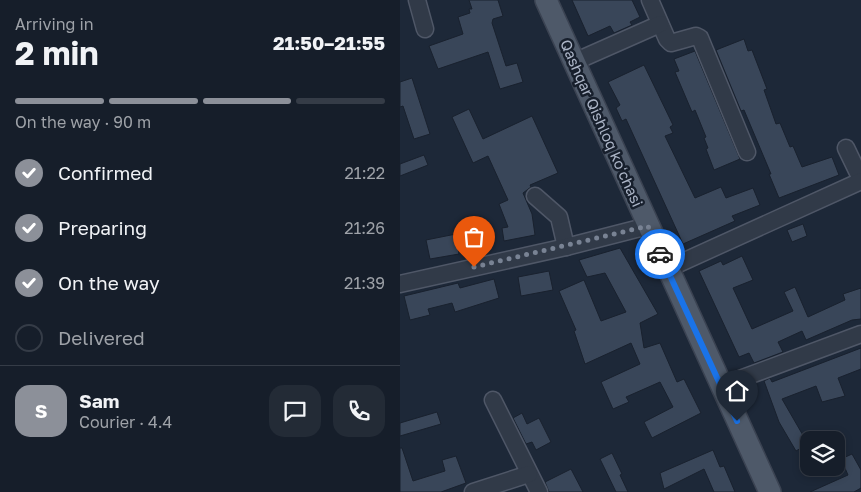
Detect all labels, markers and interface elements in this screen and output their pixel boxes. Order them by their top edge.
text: Arriving in [15,14,94,34]
text: 21:50–21:55 [273,31,385,54]
text: 2 min [15,34,99,72]
street label: Qashqar Qishloq koʻchasi [557,37,647,209]
text: On the way · 90 m [15,112,151,132]
icon: check [15,159,43,187]
text: Confirmed [58,161,153,184]
text: 21:22 [345,163,385,183]
icon: check [15,214,43,242]
text: Preparing [58,216,147,239]
pin [453,216,495,267]
text: 21:26 [344,218,385,238]
icon: bag [460,223,488,251]
courier [635,229,685,279]
icon: car [646,240,674,268]
icon: check [15,269,43,297]
text: On the way [58,271,160,294]
text: 21:39 [344,273,385,293]
text: Delivered [58,326,145,349]
pin [716,370,758,421]
icon: home [723,377,751,405]
button: chat [269,385,321,437]
button: phone [333,385,385,437]
text: Sam [79,389,119,412]
text: S [35,399,47,422]
text: Courier · 4.4 [79,412,172,432]
map controls [800,431,845,476]
button: layers [800,431,845,476]

